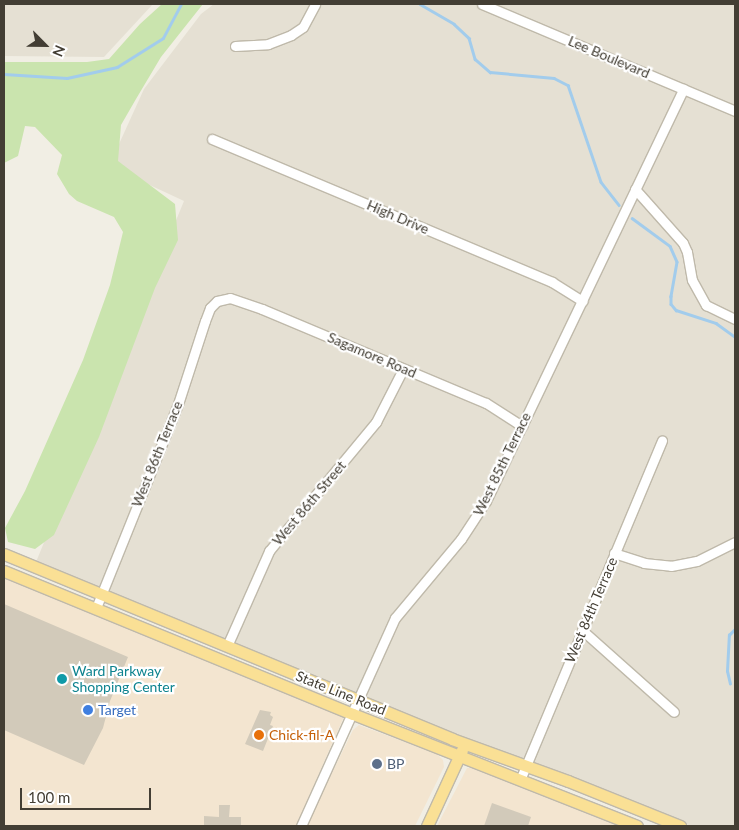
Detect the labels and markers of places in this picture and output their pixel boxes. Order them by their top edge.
place label: Ward Parkway Shopping Center [72,663,175,696]
marker: Ward Parkway Shopping Center [56,673,68,685]
place label: Target [98,702,136,718]
marker: Target [82,704,94,716]
place label: Chick-fil-A [269,727,334,743]
marker: Chick-fil-A [253,729,265,741]
place label: BP [387,756,404,772]
marker: BP [371,758,383,770]

